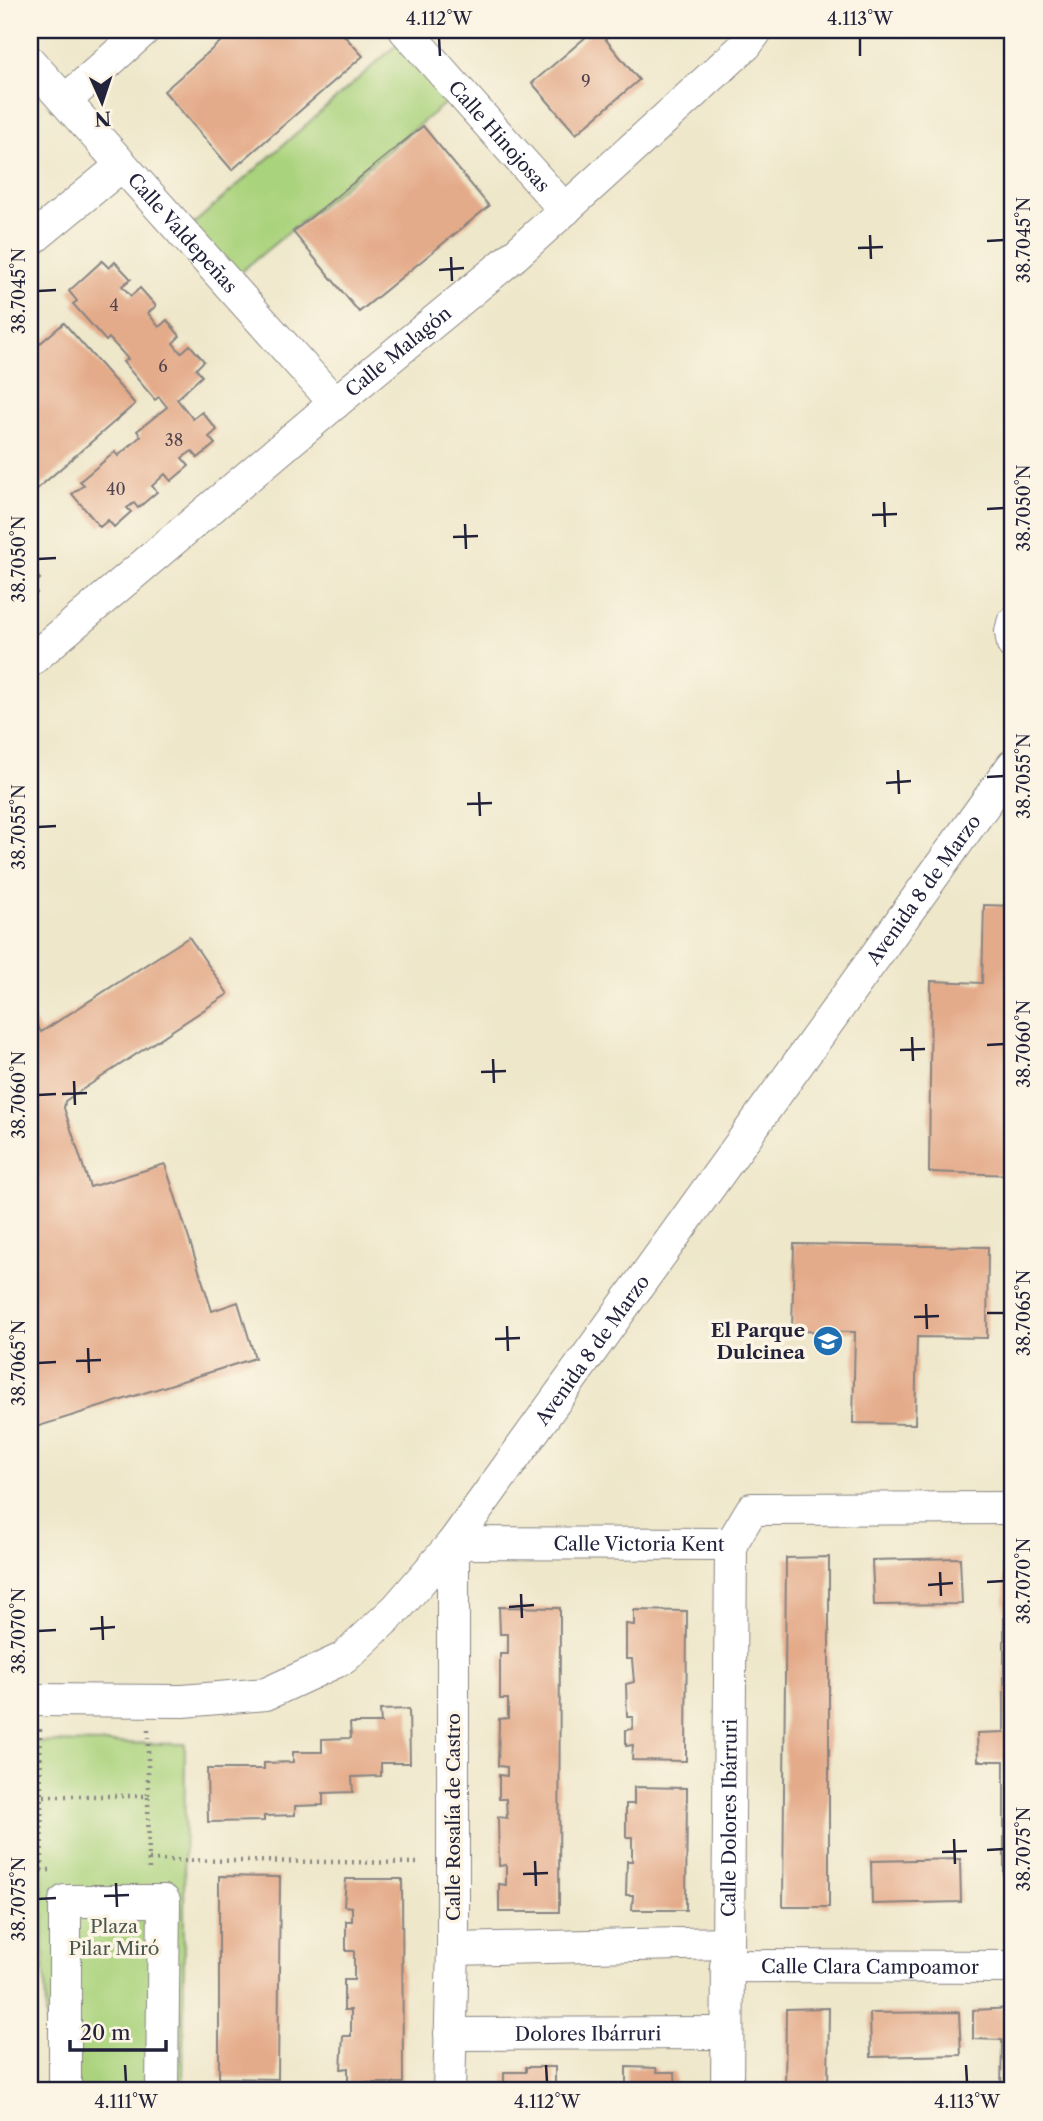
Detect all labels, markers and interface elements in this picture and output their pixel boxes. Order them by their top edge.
text: 4.112°W [406,8,473,30]
text: 4.113°W [827,8,894,30]
north arrow [66,66,136,136]
house number: 9 [581,71,591,91]
street label: Calle Hinojosas [444,76,554,197]
text: N [94,107,112,130]
street label: Calle Valdepeñas [123,168,242,298]
text: 38.7045°N [1013,197,1035,283]
text: 38.7045°N [8,248,30,334]
house number: 4 [109,295,119,315]
street label: Calle Malagón [341,301,456,402]
house number: 6 [158,356,168,376]
house number: 38 [165,430,183,450]
text: 38.7050°N [1013,464,1035,552]
house number: 40 [106,479,126,499]
text: 38.7050°N [8,515,30,603]
text: 38.7055°N [1013,733,1035,819]
text: 38.7055°N [8,784,30,870]
street label: Avenida 8 de Marzo [861,810,986,970]
text: 38.7060°N [1013,1000,1035,1088]
text: 38.7060°N [8,1051,30,1139]
street label: Avenida 8 de Marzo [530,1270,654,1430]
text: 38.7065°N [1013,1270,1035,1356]
place label: El Parque Dulcinea [711,1319,806,1364]
text: 38.7065°N [8,1320,30,1406]
school or university icon: El Parque Dulcinea [811,1324,845,1358]
street label: Calle Victoria Kent [553,1532,725,1556]
text: 38.7070°N [1013,1538,1035,1624]
text: 38.7070°N [8,1588,30,1674]
street label: Calle Rosalía de Castro [442,1713,465,1921]
street label: Calle Dolores Ibárruri [717,1719,742,1917]
text: 38.7075°N [1013,1806,1035,1891]
text: 38.7075°N [8,1856,30,1941]
park label: Plaza Pilar Miró [68,1915,160,1960]
street label: Calle Clara Campoamor [761,1955,979,1979]
scale bar [70,2009,166,2053]
text: 20 m [80,2020,131,2045]
street label: Dolores Ibárruri [515,2022,661,2046]
text: 4.111°W [94,2091,159,2113]
text: 4.112°W [514,2091,581,2113]
text: 4.113°W [934,2091,1001,2113]

